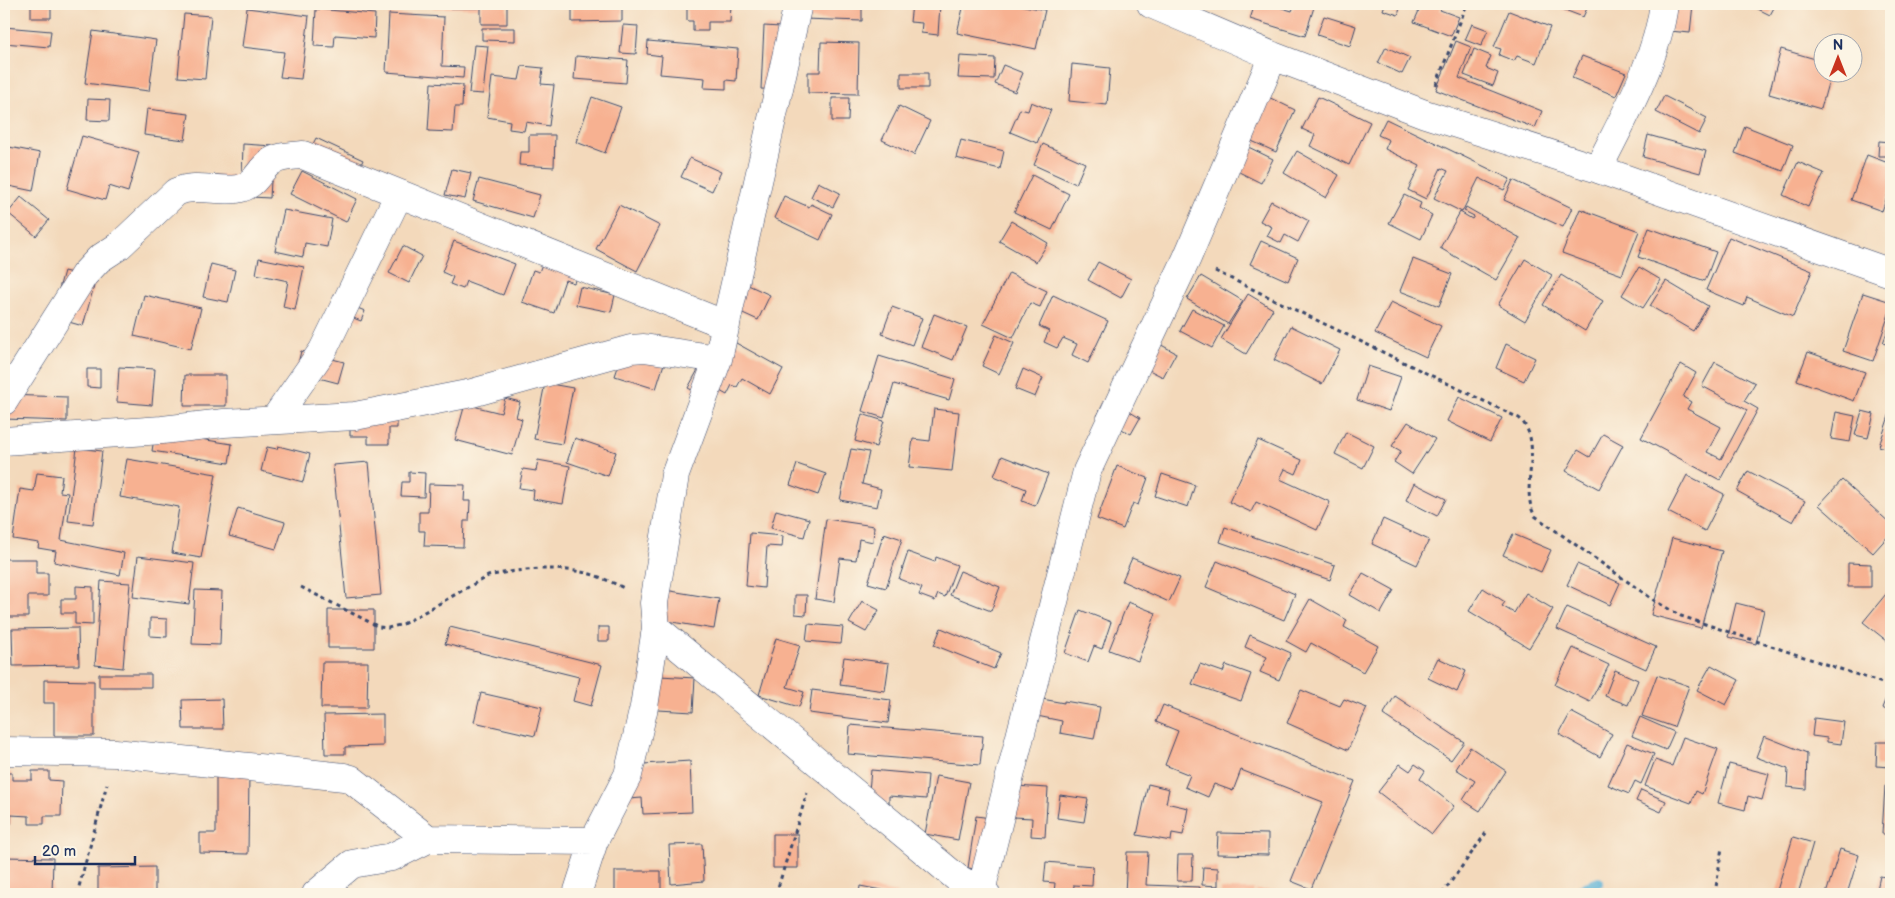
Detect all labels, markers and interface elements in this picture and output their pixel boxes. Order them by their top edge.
north arrow [1812,32,1862,82]
text: N [1833,37,1843,54]
scale bar [35,833,135,865]
text: 20 m [42,842,76,861]

